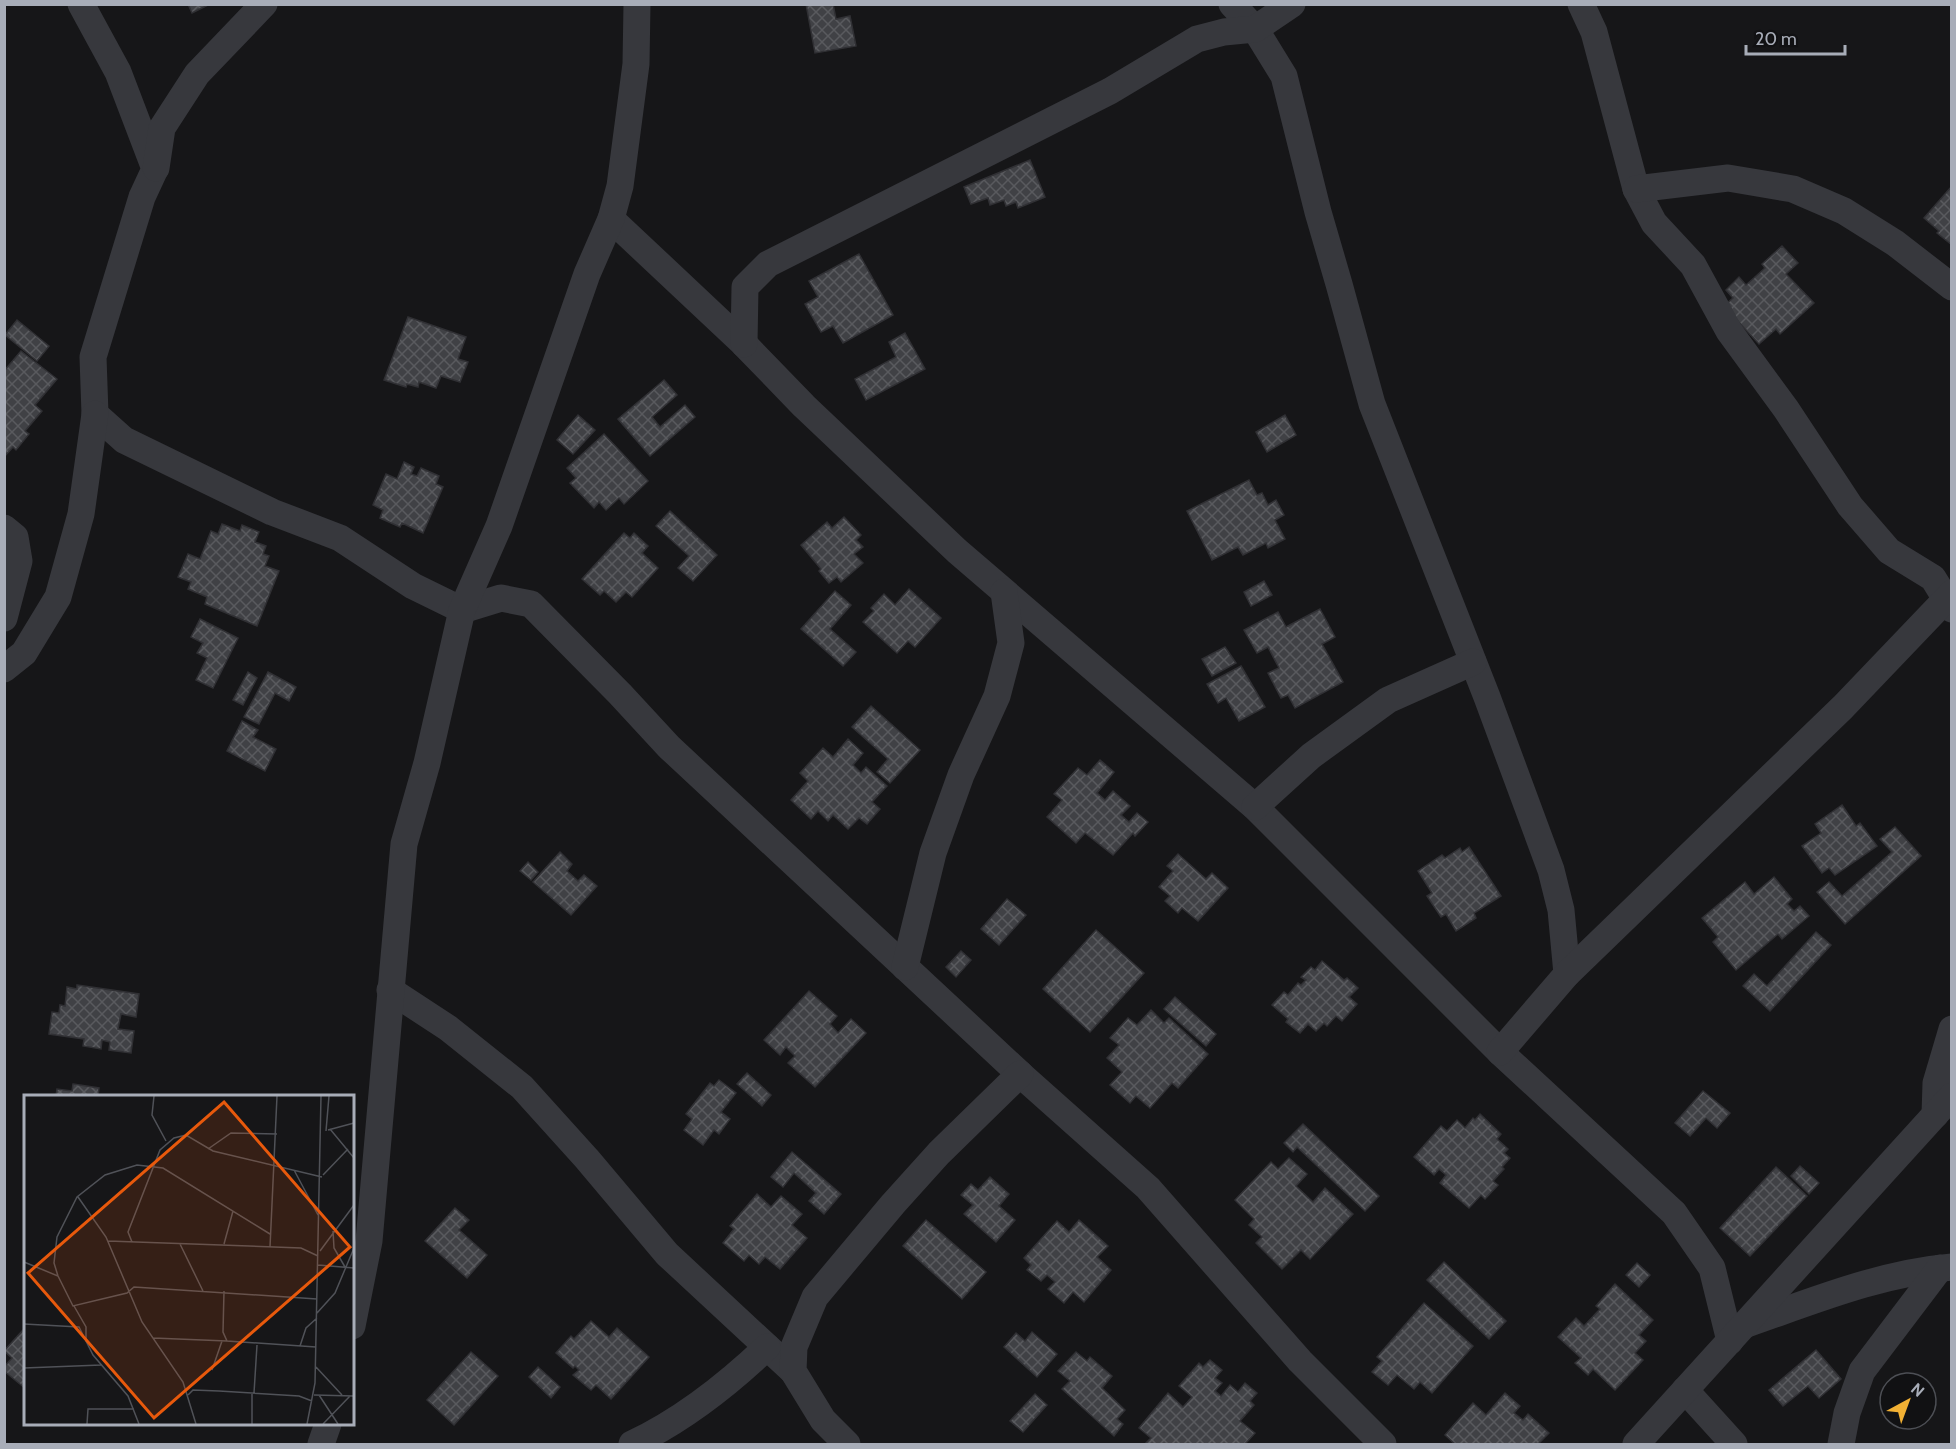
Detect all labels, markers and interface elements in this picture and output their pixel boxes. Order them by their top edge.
scale bar [1746,18,1845,56]
text: 20 m [1755,28,1797,50]
inset map [24,1095,354,1425]
north arrow [1878,1371,1938,1431]
text: N [1907,1379,1928,1401]

